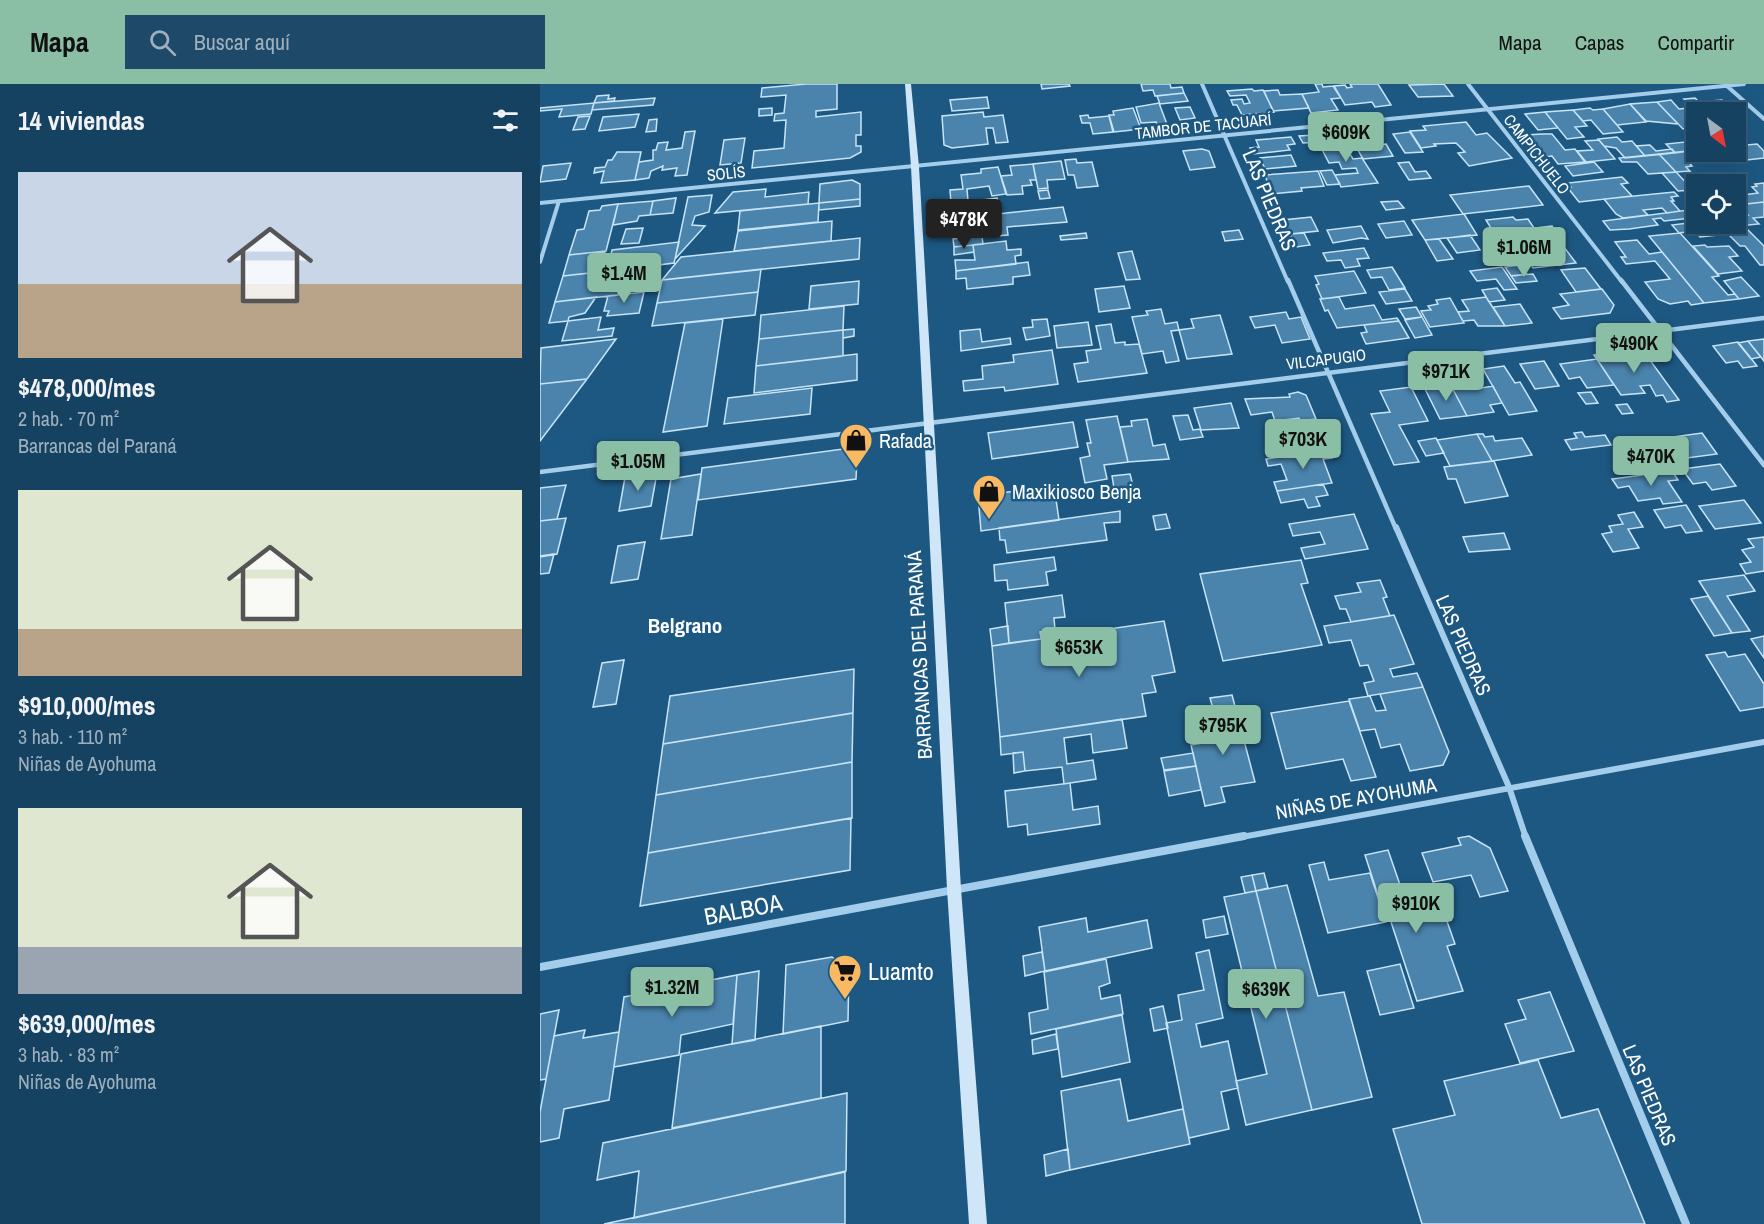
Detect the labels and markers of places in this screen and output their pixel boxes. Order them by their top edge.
pin: $609K [1304,112,1388,163]
pin: $478K [922,199,1006,250]
pin: $1.06M [1475,227,1573,278]
pin: $1.4M [582,253,666,304]
pin: $490K [1592,323,1676,374]
pin: $971K [1404,351,1488,402]
pin: $703K [1261,419,1345,470]
shop icon: Rafada [838,422,874,469]
place label: Rafada [879,427,932,454]
pin: $470K [1609,436,1693,487]
pin: $1.05M [589,441,687,492]
shop icon: Maxikiosco Benja [971,473,1007,520]
place label: Maxikiosco Benja [1012,478,1141,505]
pin: $653K [1037,627,1121,678]
pin: $795K [1181,705,1265,756]
pin: $910K [1374,883,1458,934]
supermarket icon: Luamto [827,953,863,1000]
place label: Luamto [868,955,934,987]
pin: $1.32M [623,967,721,1018]
pin: $639K [1224,969,1308,1020]

